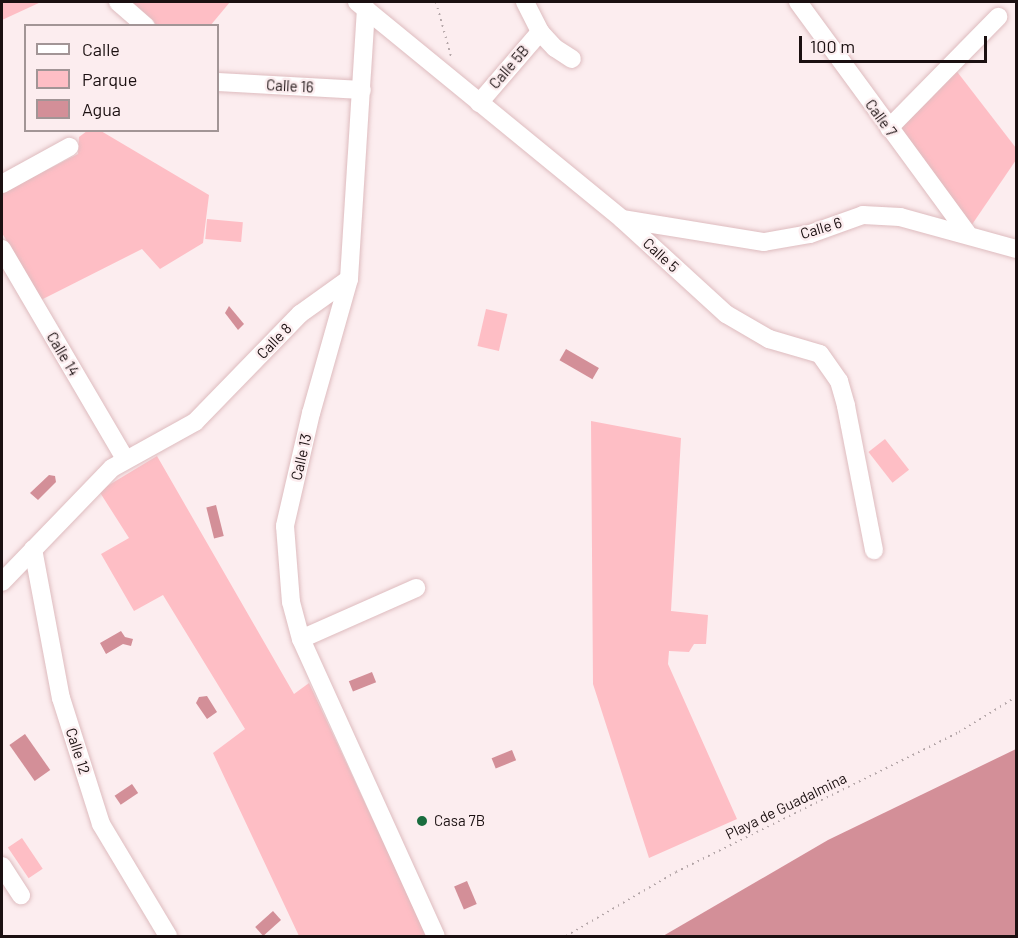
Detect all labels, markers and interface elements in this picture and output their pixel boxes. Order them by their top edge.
legend [24,24,219,132]
scale bar [802,24,990,62]
text: 100 m [810,35,855,57]
text: Calle [82,38,120,60]
street label: Calle 5B [485,42,533,92]
text: Parque [82,68,137,90]
street label: Calle 16 [266,76,314,96]
street label: Calle 7 [861,96,901,140]
text: Agua [82,98,121,120]
street label: Calle 6 [798,213,844,243]
street label: Calle 5 [639,234,683,276]
street label: Calle 8 [253,320,295,362]
street label: Calle 14 [43,329,83,379]
street label: Calle 13 [287,432,315,482]
street label: Calle 12 [62,725,94,777]
street label: Playa de Guadalmina [722,769,850,843]
place label: Casa 7B [434,812,485,830]
marker: Casa 7B [415,814,429,828]

